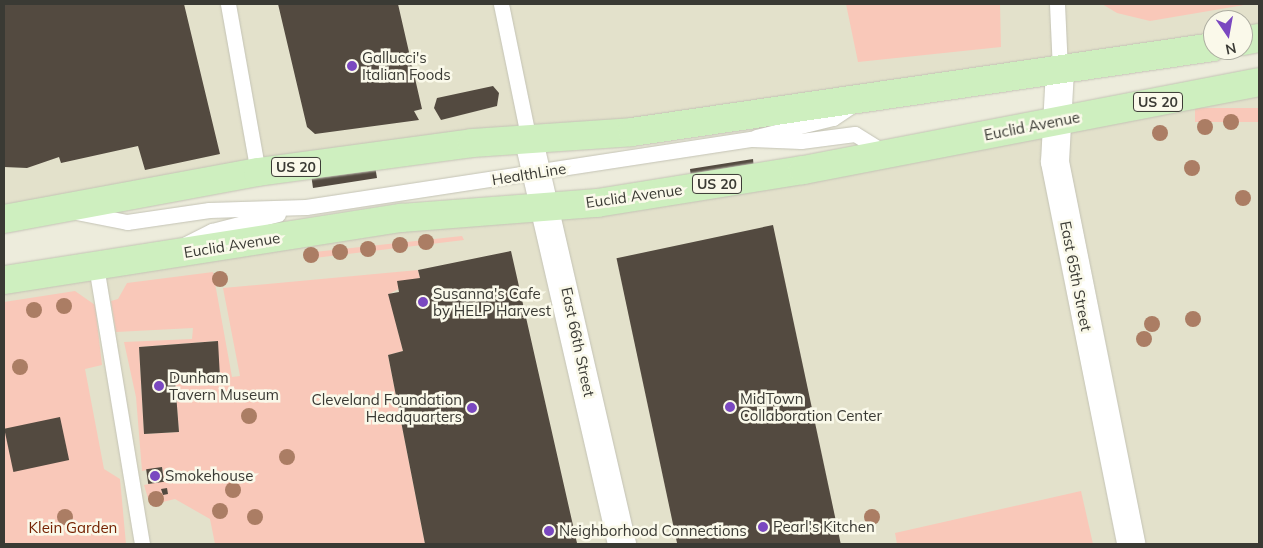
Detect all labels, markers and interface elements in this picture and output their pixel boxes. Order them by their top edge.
north arrow [1203,10,1253,60]
text: N [1224,39,1238,59]
place label: Gallucci's Italian Foods [362,48,451,83]
marker: Gallucci's Italian Foods [346,60,358,72]
road number: US 20 [1132,90,1184,114]
street label: Euclid Avenue [983,108,1081,144]
road number: US 20 [270,156,322,178]
street label: HealthLine [491,159,567,189]
road number: US 20 [691,172,743,195]
street label: Euclid Avenue [585,180,683,212]
street label: East 65th Street [1057,219,1095,333]
street label: Euclid Avenue [183,229,281,261]
place label: Susanna's Cafe by HELP Harvest [433,284,551,319]
street label: East 66th Street [558,286,598,398]
marker: Susanna's Cafe by HELP Harvest [417,296,429,308]
place label: Dunham Tavern Museum [169,368,279,403]
marker: Dunham Tavern Museum [153,380,165,392]
place label: MidTown Collaboration Center [740,389,882,424]
place label: Cleveland Foundation Headquarters [311,390,462,425]
marker: MidTown Collaboration Center [724,401,736,413]
marker: Cleveland Foundation Headquarters [466,402,478,414]
place label: Smokehouse [165,467,253,485]
marker: Smokehouse [149,470,161,482]
place label: Pearl's Kitchen [773,518,875,536]
park label: Klein Garden [29,519,117,537]
marker: Pearl's Kitchen [757,521,769,533]
place label: Neighborhood Connections [559,522,747,540]
marker: Neighborhood Connections [543,525,555,537]

